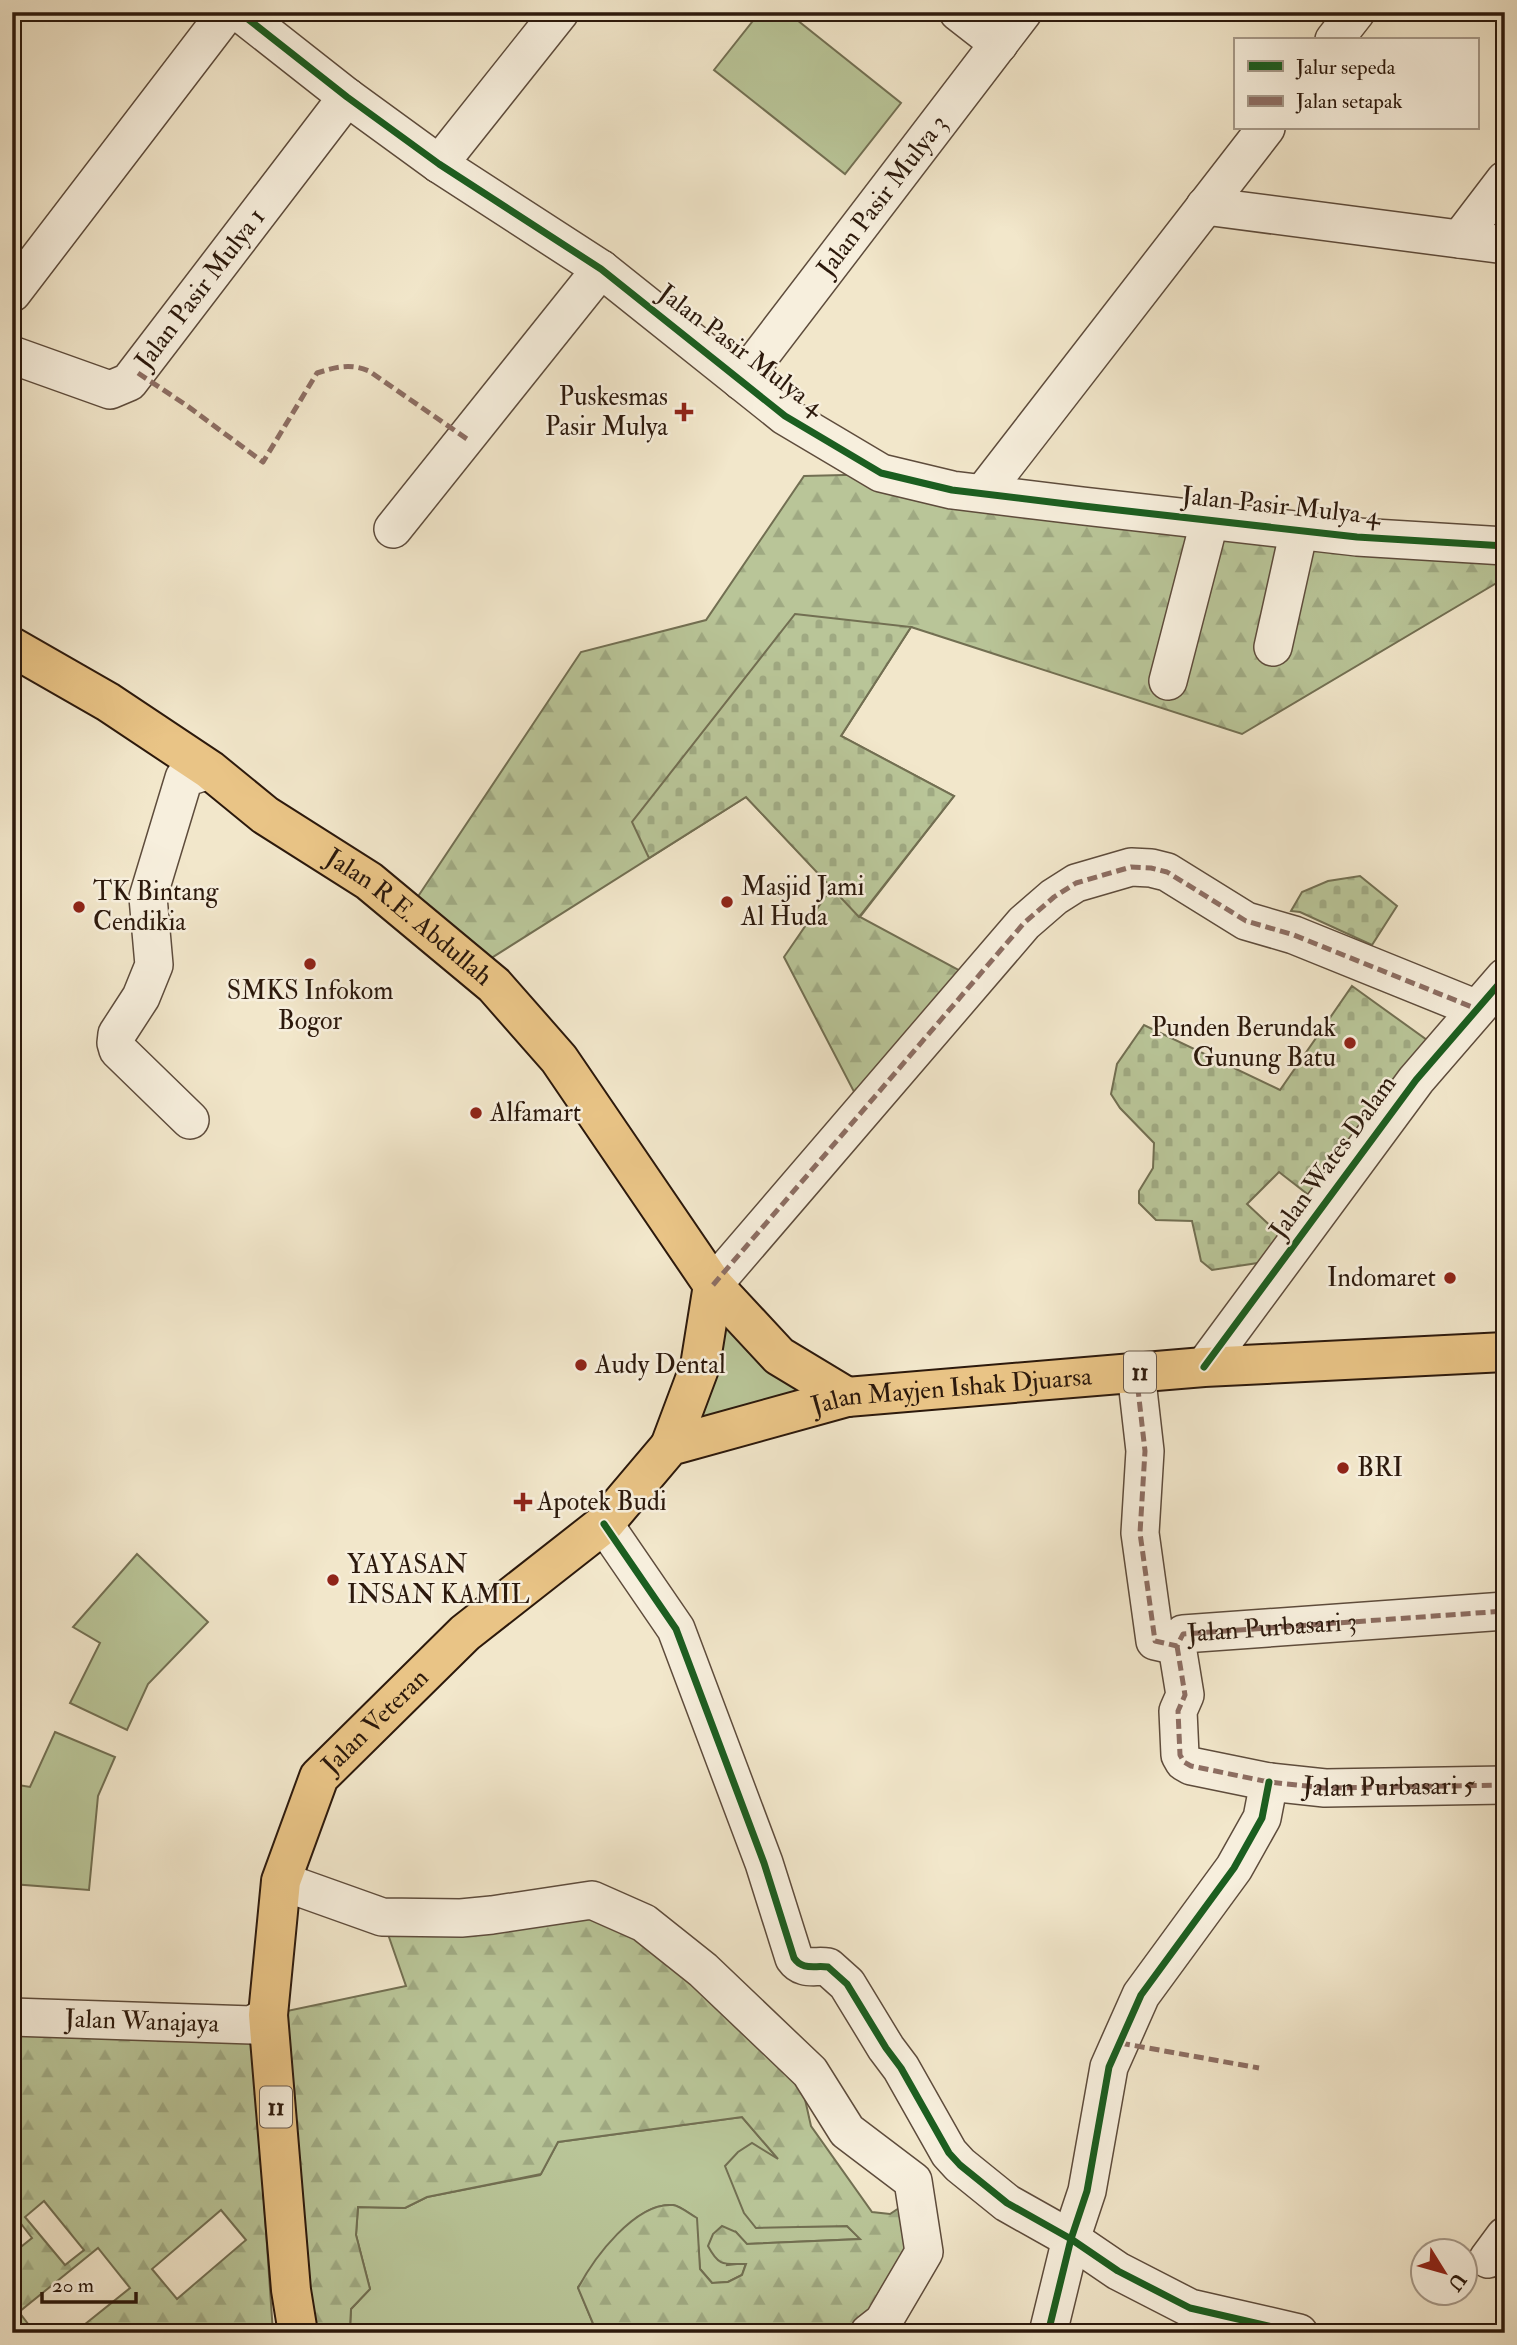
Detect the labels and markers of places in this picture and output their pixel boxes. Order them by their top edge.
place label: Puskesmas Pasir Mulya [545,381,668,443]
marker: Puskesmas Pasir Mulya [674,402,694,422]
place label: Masjid Jami Al Huda [740,871,865,933]
place label: TK Bintang Cendikia [93,876,220,938]
marker: Masjid Jami Al Huda [719,894,735,910]
marker: TK Bintang Cendikia [71,899,87,915]
marker: SMKS Infokom Bogor [302,956,318,972]
place label: SMKS Infokom Bogor [227,975,393,1037]
place label: Punden Berundak Gunung Batu [1151,1012,1337,1074]
marker: Punden Berundak Gunung Batu [1342,1035,1358,1051]
place label: Alfamart [489,1097,581,1129]
marker: Alfamart [468,1105,484,1121]
place label: Indomaret [1327,1262,1436,1294]
marker: Indomaret [1442,1270,1458,1286]
place label: Audy Dental [594,1349,726,1381]
marker: Audy Dental [573,1357,589,1373]
place label: BRI [1357,1452,1403,1484]
marker: BRI [1335,1460,1351,1476]
place label: Apotek Budi [536,1486,667,1519]
marker: Apotek Budi [515,1494,531,1510]
place label: YAYASAN INSAN KAMIL [347,1549,530,1611]
marker: YAYASAN INSAN KAMIL [325,1572,341,1588]

